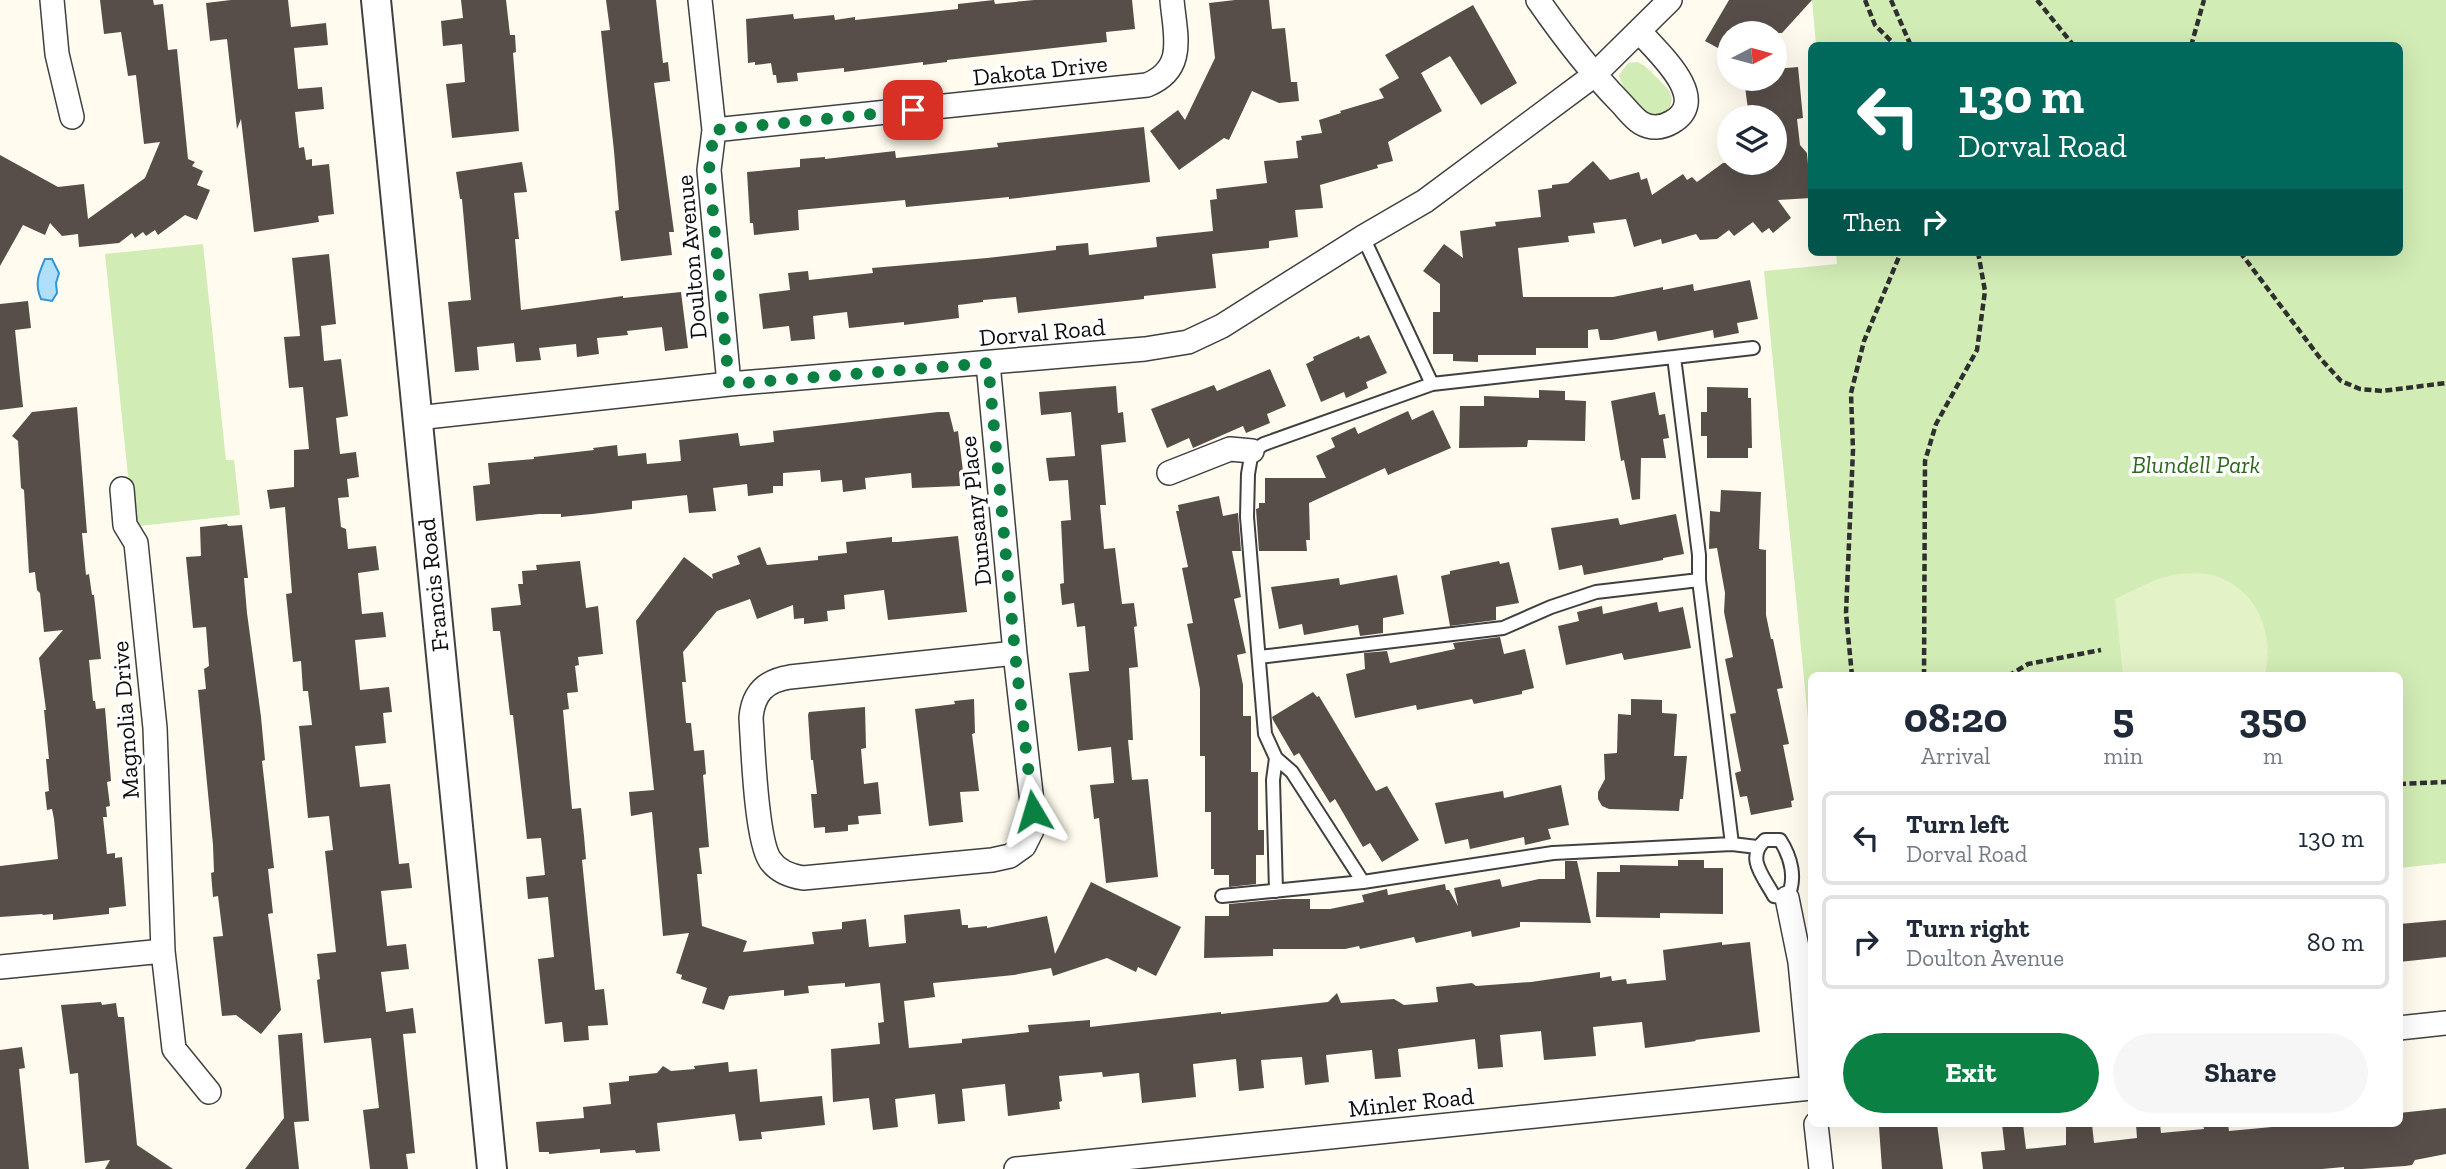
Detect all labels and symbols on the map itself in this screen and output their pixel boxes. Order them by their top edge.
north arrow [1717,21,1787,91]
street label: Dakota Drive [971,49,1109,91]
pin [883,80,943,140]
street label: Doulton Avenue [669,174,713,340]
street label: Dorval Road [978,312,1106,352]
street label: Dunsany Place [953,435,997,587]
park label: Blundell Park [2132,450,2261,479]
street label: Francis Road [412,517,454,653]
street label: Magnolia Drive [105,640,145,800]
position arrow [996,774,1070,848]
street label: Minler Road [1347,1081,1475,1123]

